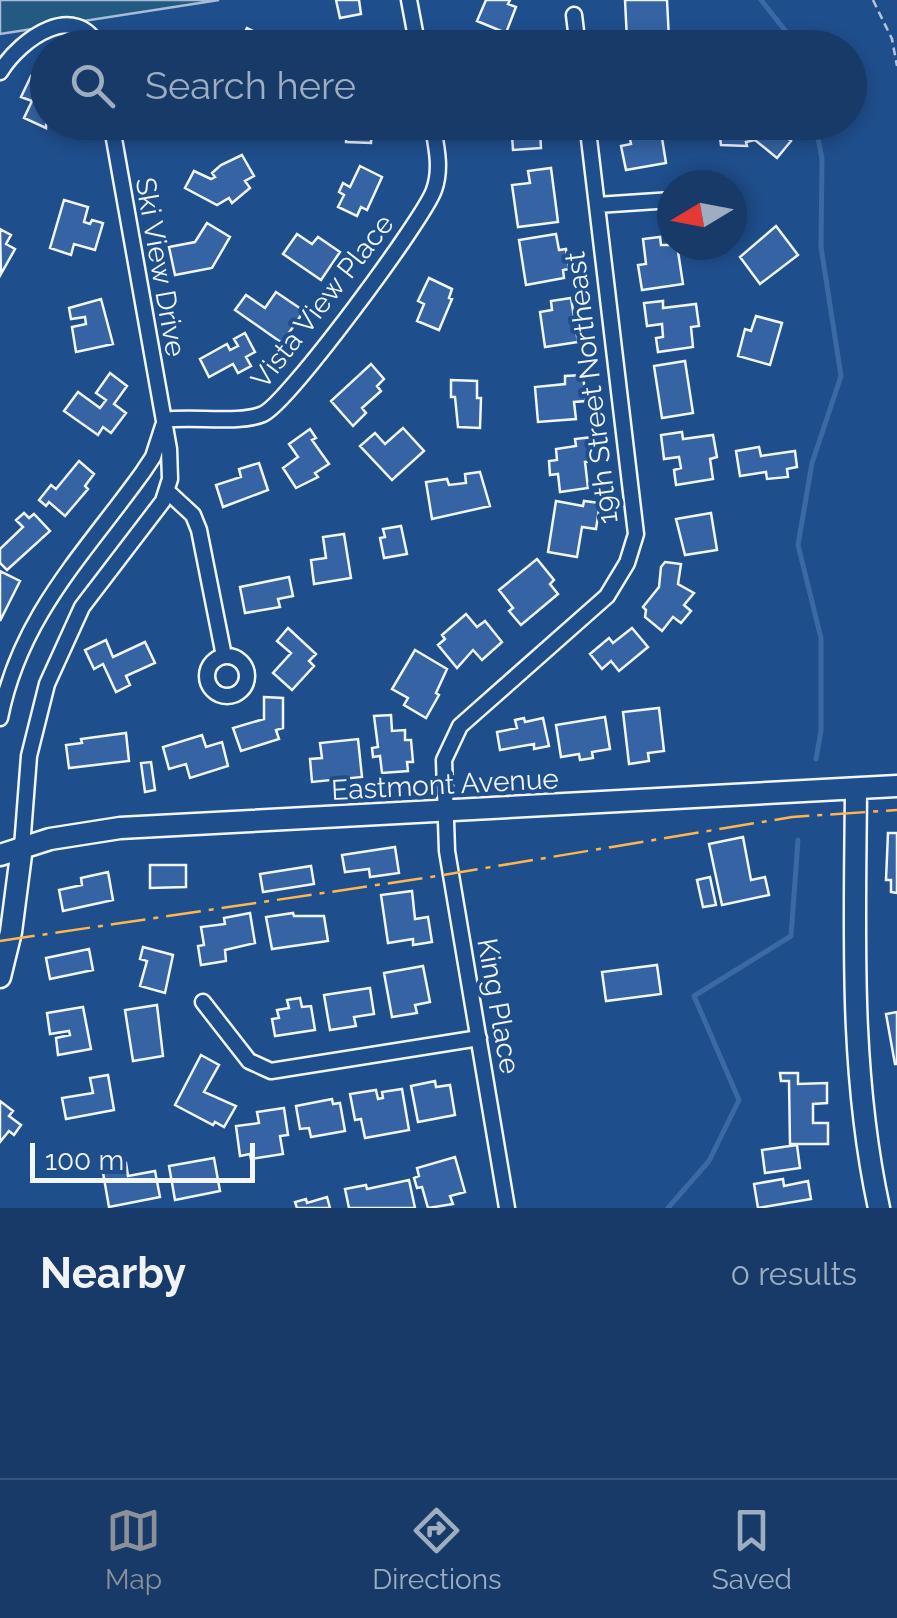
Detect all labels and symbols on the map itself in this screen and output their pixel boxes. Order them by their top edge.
north arrow [657,170,747,260]
street label: Ski View Drive [129,175,192,359]
street label: Vista View Place [244,208,401,395]
street label: 19th Street Northeast [558,249,625,526]
street label: Eastmont Avenue [331,762,560,807]
street label: King Place [470,936,527,1076]
scale bar [30,1138,255,1182]

